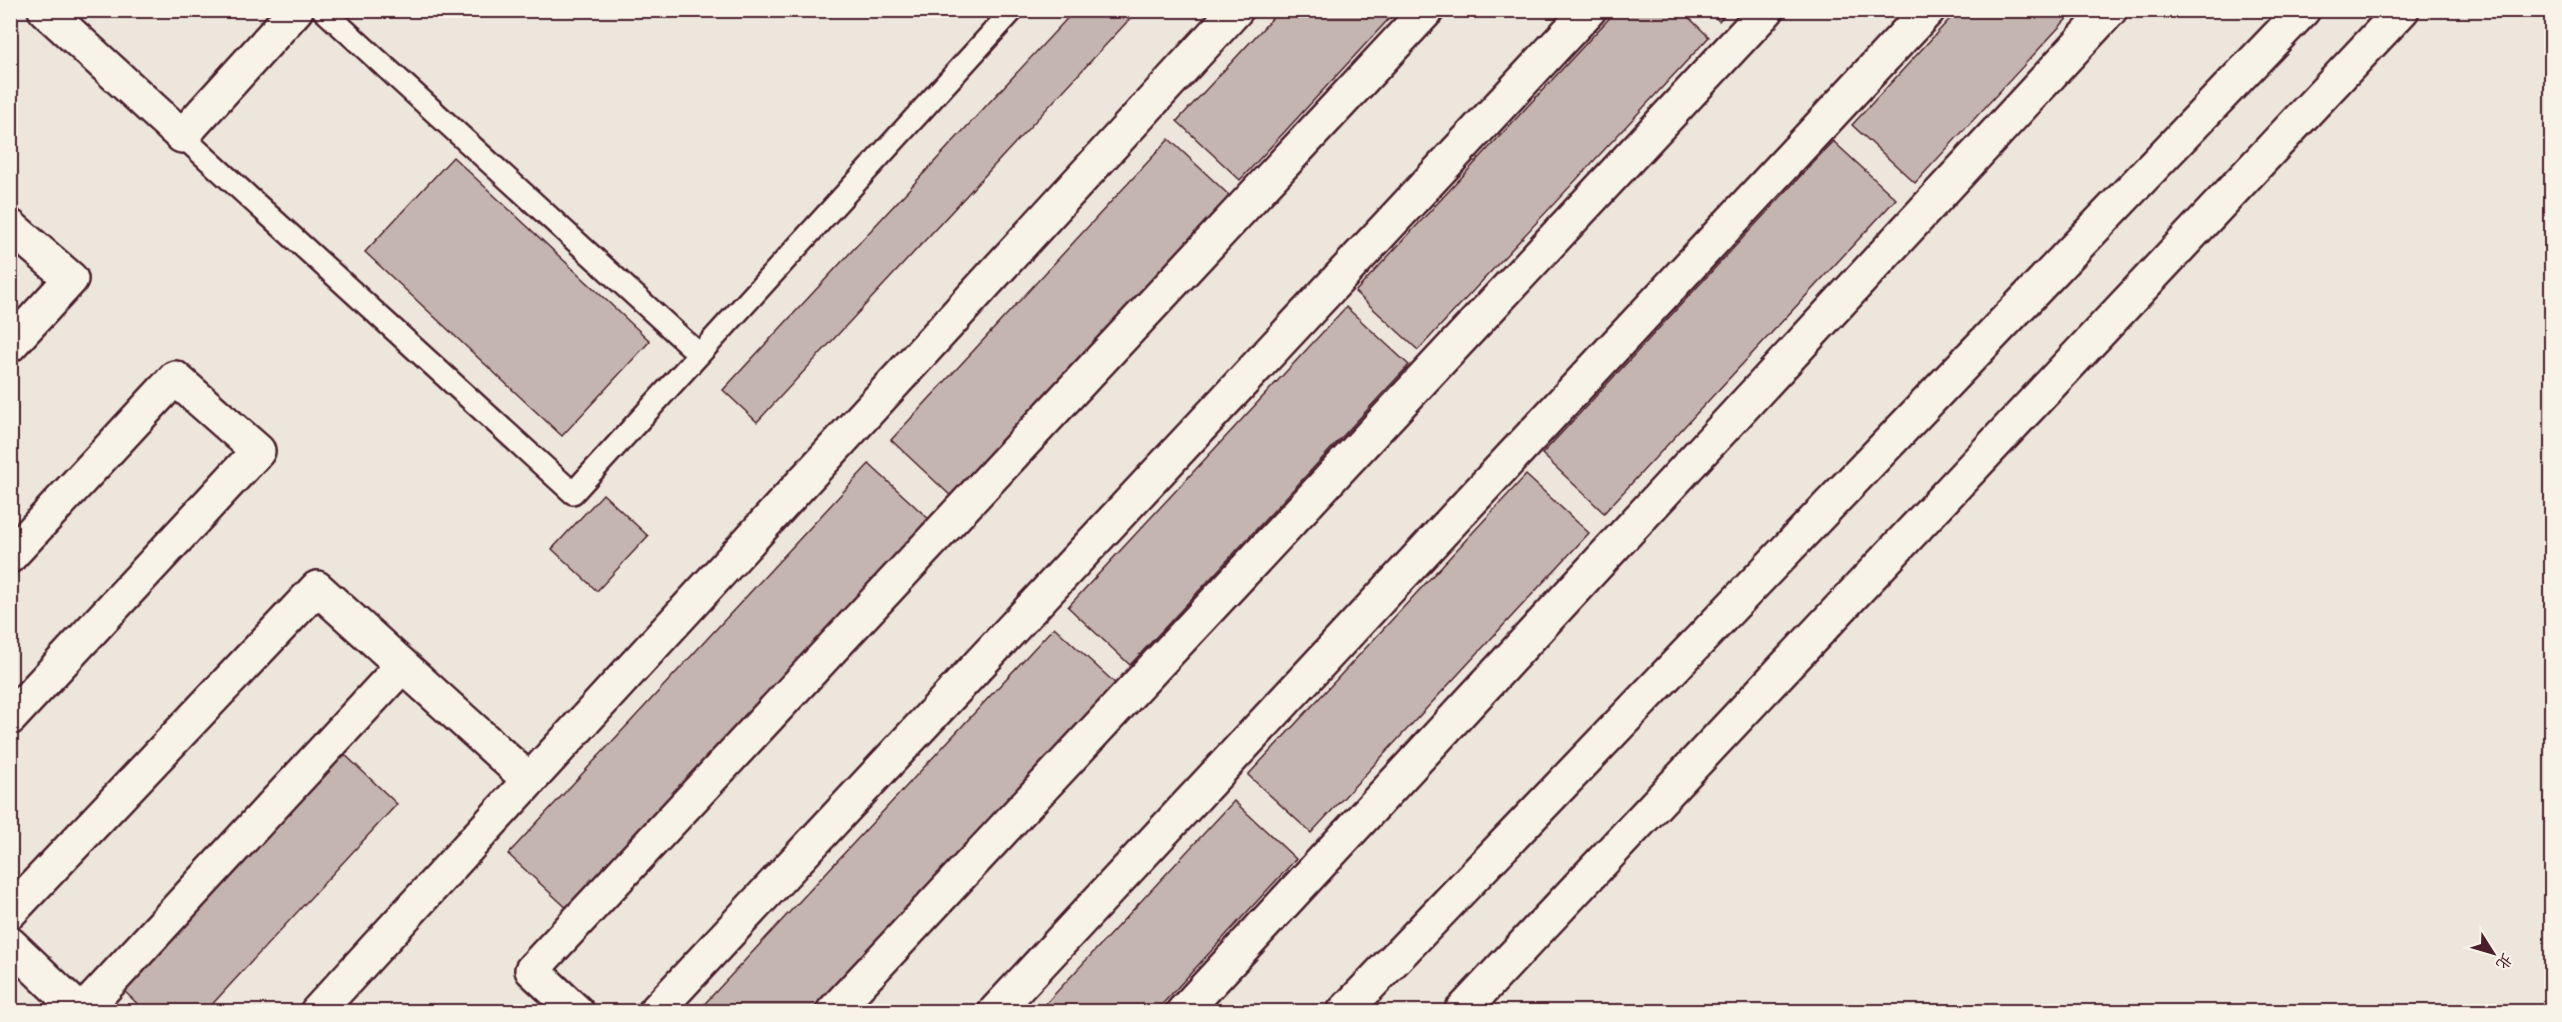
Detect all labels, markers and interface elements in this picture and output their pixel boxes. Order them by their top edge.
north arrow [2463,923,2523,983]
text: 北 [2491,949,2516,973]

